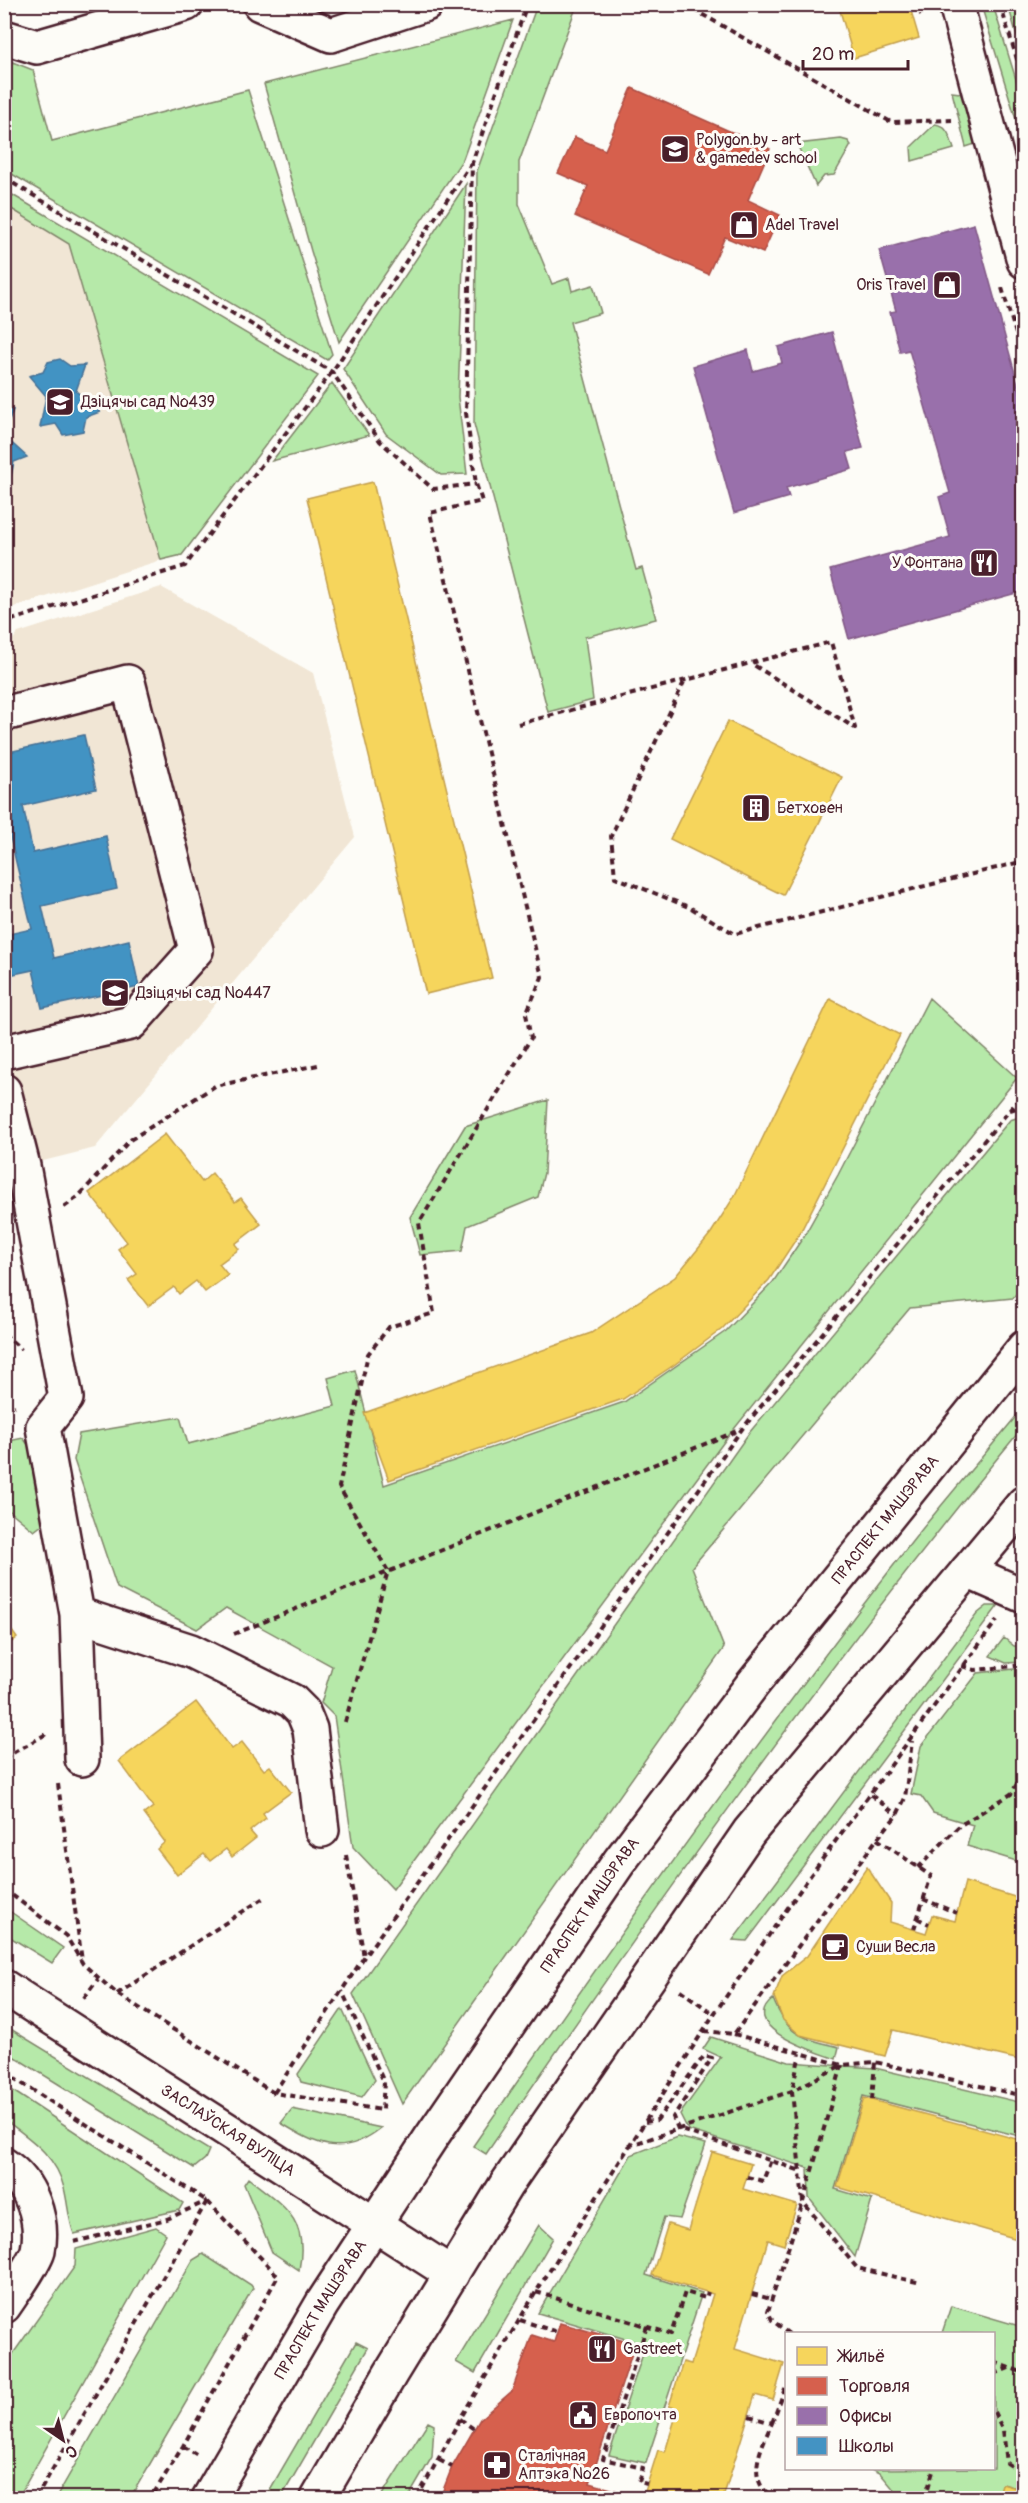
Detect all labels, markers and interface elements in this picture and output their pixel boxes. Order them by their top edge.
scale bar [803,33,908,71]
text: 20 m [812,43,854,66]
place label: Polygon.by - art & gamedev school [696,130,817,168]
school or university icon: Polygon.by - art & gamedev school [659,133,691,165]
shop icon: Adel Travel [728,209,760,241]
place label: Adel Travel [765,215,839,235]
shop icon: Oris Travel [931,269,963,301]
place label: Oris Travel [856,275,926,295]
school or university icon: Дзіцячы сад №439 [44,386,76,418]
place label: Дзіцячы сад №439 [80,392,215,412]
restaurant icon: У Фонтана [968,547,1000,579]
place label: У Фонтана [892,553,963,573]
building icon: Бетховен [740,792,772,824]
place label: Бетховен [777,798,843,818]
school or university icon: Дзіцячы сад №447 [99,977,131,1009]
place label: Дзіцячы сад №447 [135,983,271,1003]
street label: ПРАСПЕКТ МАШЭРАВА [828,1451,943,1588]
street label: ПРАСПЕКТ МАШЭРАВА [536,1834,644,1977]
cafe icon: Суши Весла [819,1931,851,1963]
place label: Суши Весла [856,1937,936,1957]
street label: ЗАСЛАЎСКАЯ ВУЛІЦА [157,2080,299,2181]
street label: ПРАСПЕКТ МАШЭРАВА [270,2236,371,2383]
legend [785,2332,995,2470]
restaurant icon: Gastreet [586,2333,618,2365]
place label: Gastreet [623,2339,683,2359]
text: Жильё [836,2345,885,2368]
text: Торговля [839,2375,910,2398]
public building icon: Европочта [567,2399,599,2431]
place label: Европочта [604,2405,677,2425]
text: Офисы [839,2405,892,2428]
north arrow [33,2410,93,2470]
text: Школы [839,2435,894,2458]
text: С [61,2440,81,2463]
place label: Сталічная Аптэка №26 [518,2446,610,2484]
pharmacy icon: Сталічная Аптэка №26 [481,2449,513,2481]

